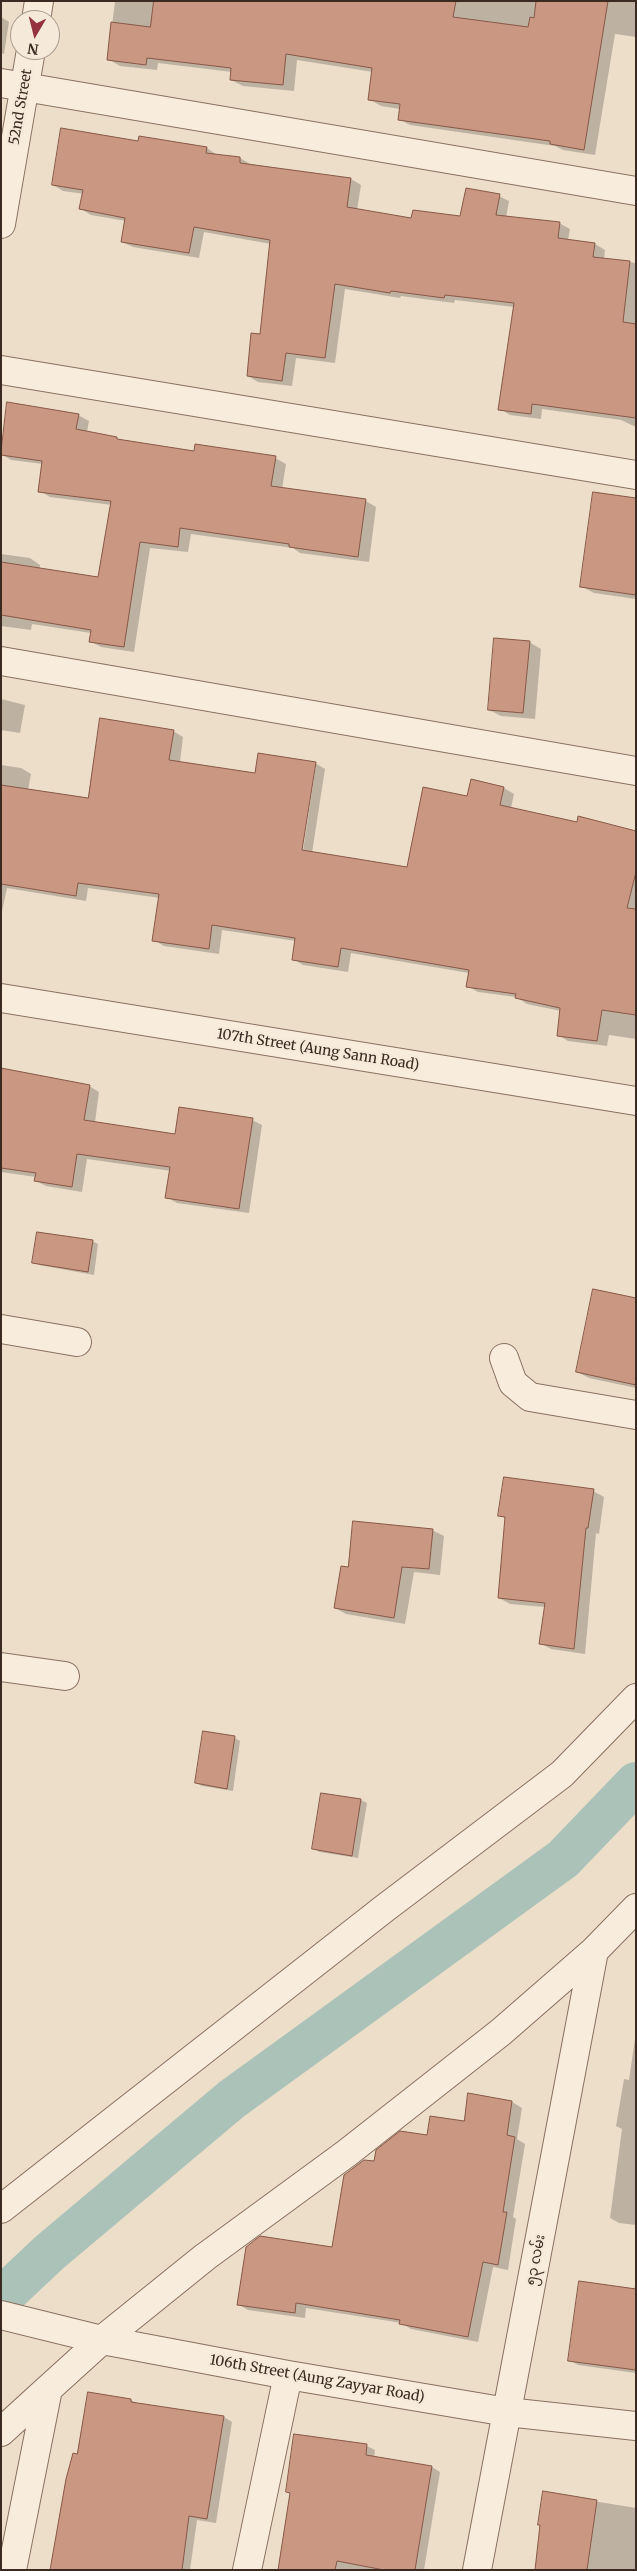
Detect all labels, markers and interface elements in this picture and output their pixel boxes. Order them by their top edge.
north arrow [10,10,60,60]
text: N [26,39,40,59]
street label: 52nd Street [6,68,36,146]
street label: 107th Street (Aung Sann Road) [216,1026,420,1074]
street label: ၅၃ လမ်း [523,2233,549,2287]
street label: 106th Street (Aung Zayyar Road) [208,2352,426,2406]

